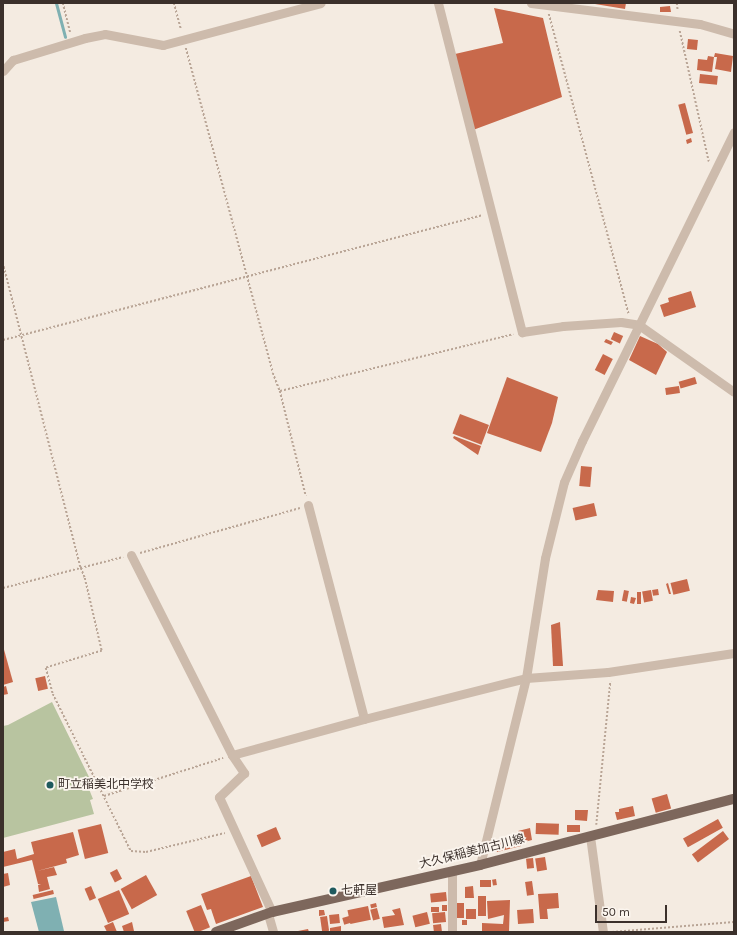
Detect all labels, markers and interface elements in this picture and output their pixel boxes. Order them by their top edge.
place label: 町立稲美北中学校 [58,778,154,792]
marker: 町立稲美北中学校 [45,780,55,790]
street label: 大久保稲美加古川線 [418,832,526,872]
place label: 七軒屋 [341,884,377,898]
marker: 七軒屋 [328,886,338,896]
scale bar [597,897,669,923]
text: 50 m [602,905,630,919]

